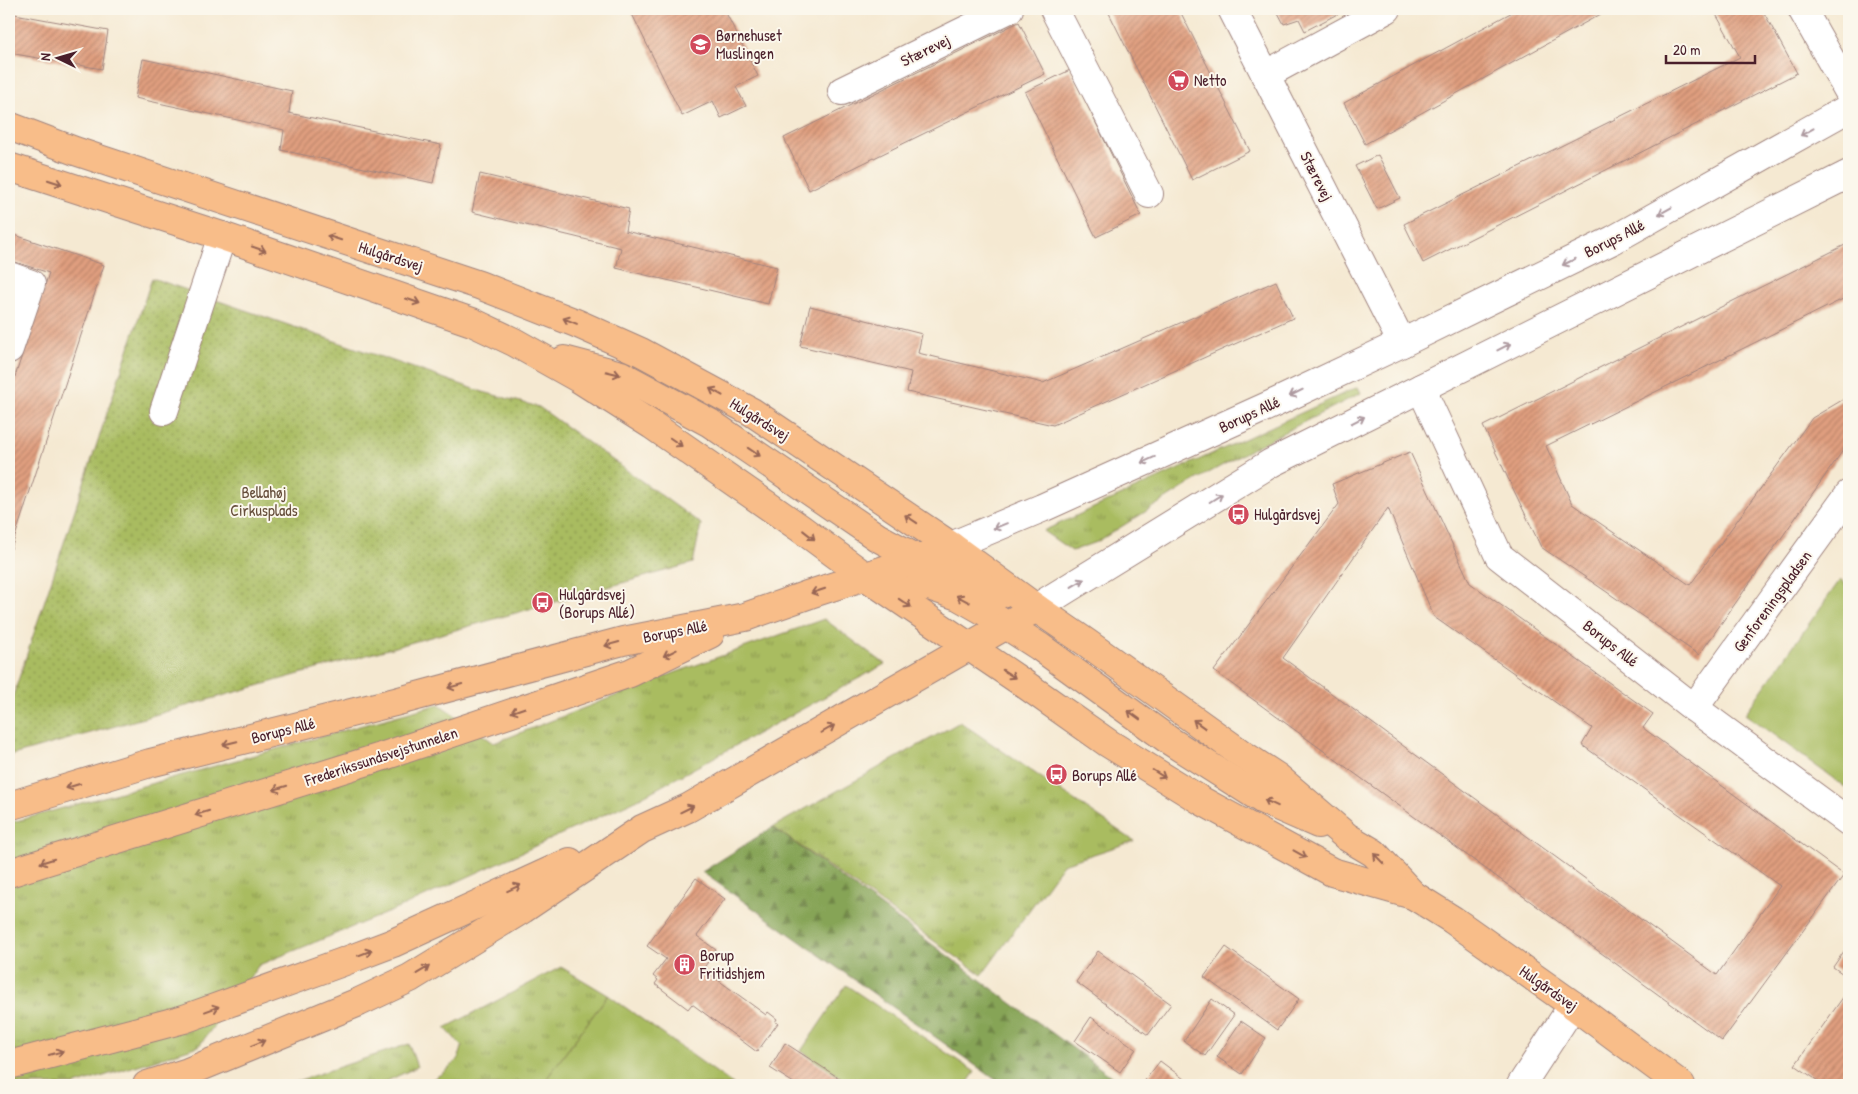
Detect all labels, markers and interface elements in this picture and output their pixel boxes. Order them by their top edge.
place label: Børnehuset Muslingen [716,24,782,64]
street label: Stærevej [896,29,954,71]
north arrow [32,32,82,82]
school or university icon: Børnehuset Muslingen [688,32,712,56]
scale bar [1666,32,1754,64]
text: 20 m [1673,39,1700,60]
text: N [35,52,54,61]
supermarket icon: Netto [1166,68,1190,92]
place label: Netto [1194,69,1227,91]
one-way arrow [1800,127,1814,137]
street label: Stærevej [1295,147,1339,205]
one-way arrow [47,178,62,187]
one-way arrow [1658,207,1673,217]
street label: Borups Allé [1580,213,1648,263]
one-way arrow [327,232,343,242]
street label: Hulgårdsvej [356,235,426,277]
one-way arrow [251,245,267,254]
one-way arrow [1562,257,1577,267]
one-way arrow [405,297,421,307]
one-way arrow [563,315,578,325]
one-way arrow [1496,342,1511,352]
one-way arrow [604,369,620,378]
one-way arrow [709,387,723,397]
one-way arrow [1289,388,1304,398]
street label: Borups Allé [1215,390,1284,438]
street label: Hulgårdsvej [726,392,794,446]
one-way arrow [1350,415,1365,424]
one-way arrow [669,437,683,447]
one-way arrow [746,448,760,458]
one-way arrow [1141,456,1156,466]
park label: Bellahøj Cirkusplads [230,481,298,521]
one-way arrow [1208,492,1222,502]
bus stop icon: Hulgårdsvej [1226,502,1250,526]
place label: Hulgårdsvej [1254,503,1321,525]
one-way arrow [904,513,918,523]
one-way arrow [993,521,1008,531]
one-way arrow [802,530,815,541]
street label: Genforeningspladsen [1728,546,1816,656]
one-way arrow [1070,577,1084,587]
place label: Hulgårdsvej (Borups Allé) [559,583,635,623]
one-way arrow [811,587,827,596]
bus stop icon: Hulgårdsvej (Borups Allé) [531,591,555,615]
one-way arrow [956,594,971,604]
one-way arrow [898,598,912,609]
street label: Borups Allé [641,614,710,648]
street label: Borups Allé [1579,614,1644,672]
one-way arrow [604,640,620,649]
one-way arrow [663,649,678,658]
one-way arrow [1002,669,1016,679]
one-way arrow [447,682,463,691]
one-way arrow [510,706,526,716]
one-way arrow [1127,710,1141,720]
street label: Borups Allé [249,711,318,749]
one-way arrow [1192,719,1206,729]
street label: Frederikssundsvejstunnelen [301,721,460,791]
one-way arrow [820,723,835,733]
one-way arrow [222,739,238,748]
bus stop icon: Borups Allé [1044,763,1068,787]
place label: Borups Allé [1072,764,1138,786]
one-way arrow [1151,770,1165,780]
one-way arrow [65,782,81,792]
one-way arrow [273,784,289,794]
one-way arrow [1264,798,1279,807]
one-way arrow [679,804,694,814]
one-way arrow [195,808,211,818]
one-way arrow [1292,850,1307,860]
one-way arrow [1373,853,1385,866]
one-way arrow [40,857,56,867]
one-way arrow [506,882,521,892]
place label: Borup Fritidshjem [699,944,765,984]
one-way arrow [357,948,372,957]
building icon: Borup Fritidshjem [672,952,696,976]
street label: Hulgårdsvej [1515,960,1583,1016]
one-way arrow [415,965,429,975]
one-way arrow [204,1003,220,1013]
one-way arrow [250,1038,265,1047]
one-way arrow [47,1047,63,1057]

